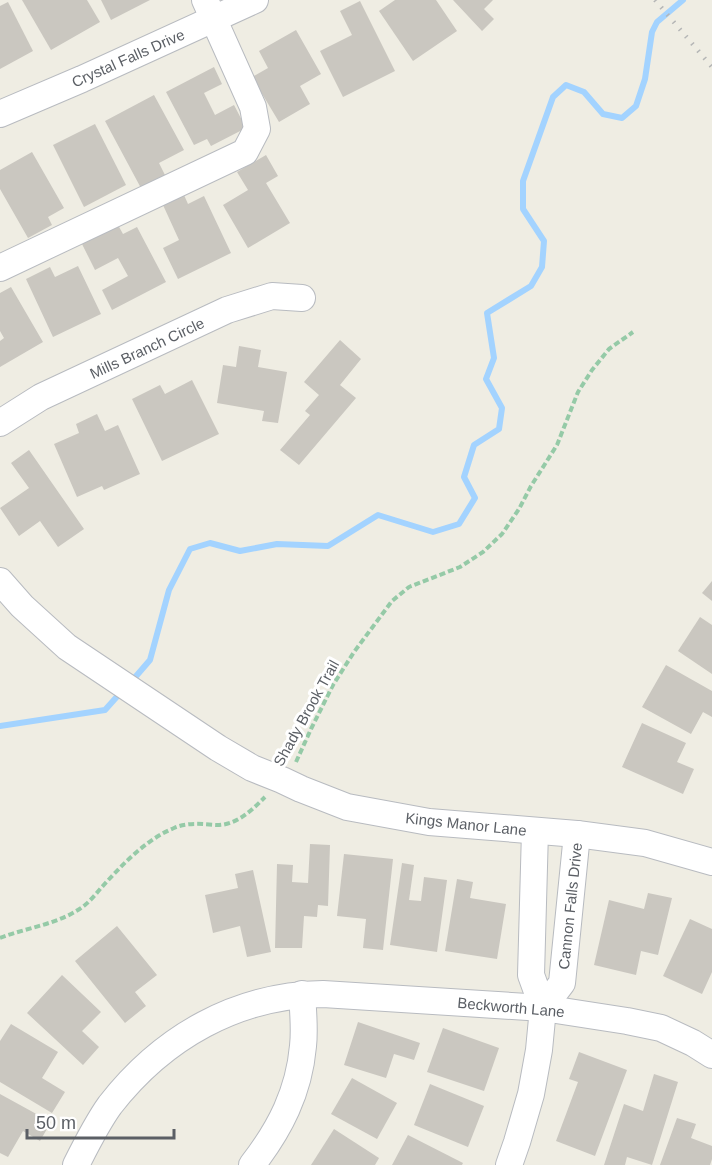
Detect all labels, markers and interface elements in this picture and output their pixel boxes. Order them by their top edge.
street label: Crystal Falls Drive [69,25,187,91]
street label: Mills Branch Circle [87,314,207,382]
street label: Shady Brook Trail [270,657,342,769]
street label: Kings Manor Lane [405,809,527,839]
street label: Cannon Falls Drive [555,842,585,970]
street label: Beckworth Lane [457,994,565,1020]
scale bar [27,1102,174,1140]
text: 50 m [36,1113,76,1133]

